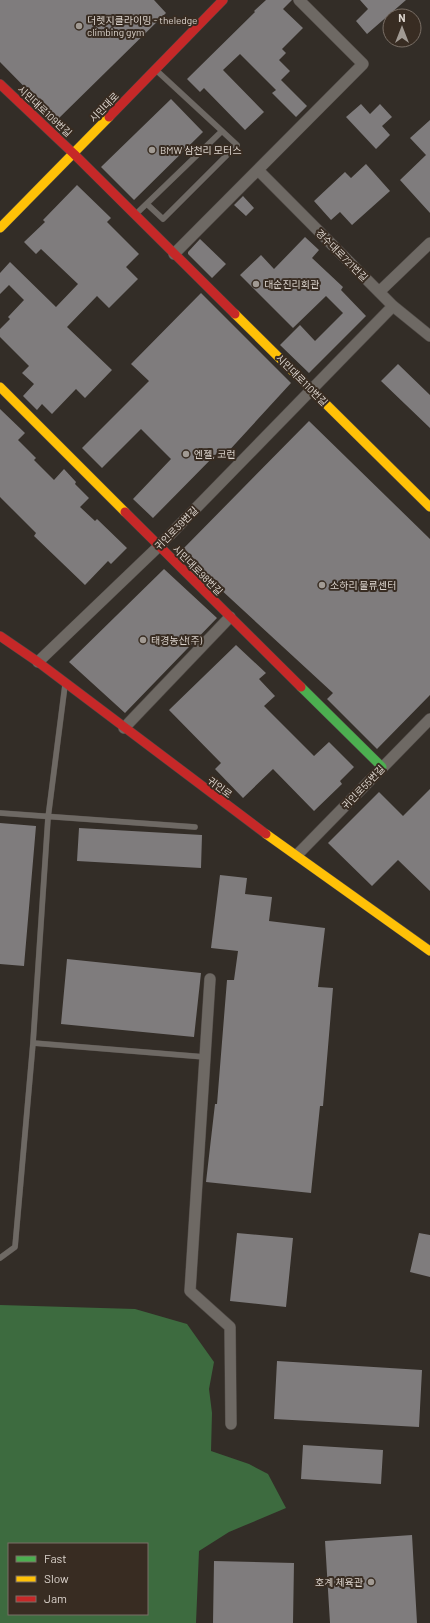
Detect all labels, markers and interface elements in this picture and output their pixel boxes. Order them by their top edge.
north arrow [382,8,422,48]
text: N [398,11,406,24]
place label: 더렛지클라이밍 - theledge climbing gym [87,14,197,38]
marker: 더렛지클라이밍 - theledge climbing gym [74,21,84,31]
street label: 시민대로109번길 [15,83,75,139]
street label: 시민대로 [87,90,121,124]
place label: BMW 삼천리 모터스 [160,144,241,156]
marker: BMW 삼천리 모터스 [147,145,157,155]
street label: 경수대로721번길 [313,226,371,284]
place label: 대순진리회관 [264,278,320,290]
marker: 대순진리회관 [251,279,261,289]
street label: 시민대로110번길 [274,352,330,408]
place label: 엔젤, 코런 [194,448,235,460]
marker: 엔젤, 코런 [181,449,191,459]
street label: 귀인로39번길 [152,504,200,552]
street label: 시민대로98번길 [171,543,225,597]
place label: 소하리 물류센터 [330,579,396,591]
marker: 소하리 물류센터 [317,580,327,590]
place label: 태경농산(주) [151,634,203,646]
marker: 태경농산(주) [138,635,148,645]
street label: 귀인로55번길 [339,763,387,811]
street label: 귀인로 [205,774,235,800]
legend [8,1543,148,1615]
text: Fast [44,1551,67,1565]
text: Slow [44,1571,69,1585]
place label: 호계 체육관 [315,1576,364,1588]
marker: 호계 체육관 [366,1577,376,1587]
text: Jam [44,1591,67,1605]

